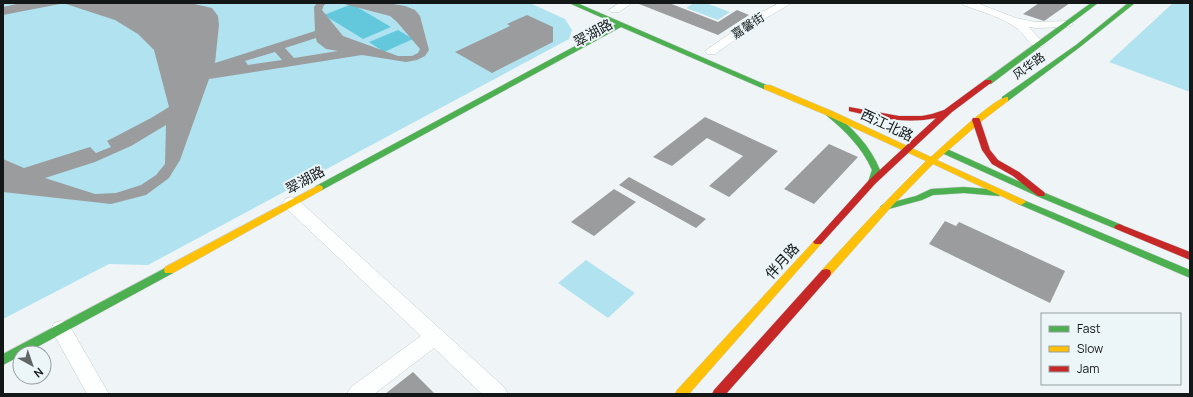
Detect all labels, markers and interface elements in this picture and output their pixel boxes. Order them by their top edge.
street label: 嘉馨街 [728,9,767,43]
street label: 翠湖路 [570,14,616,51]
street label: 风华路 [1009,48,1048,83]
street label: 西江北路 [858,104,917,145]
street label: 翠湖路 [282,161,328,198]
street label: 伴月路 [761,239,803,283]
legend [1041,313,1181,385]
text: Fast [1077,320,1101,337]
text: Slow [1077,340,1103,357]
north arrow [12,345,52,385]
text: Jam [1077,360,1099,377]
text: N [31,365,47,381]

